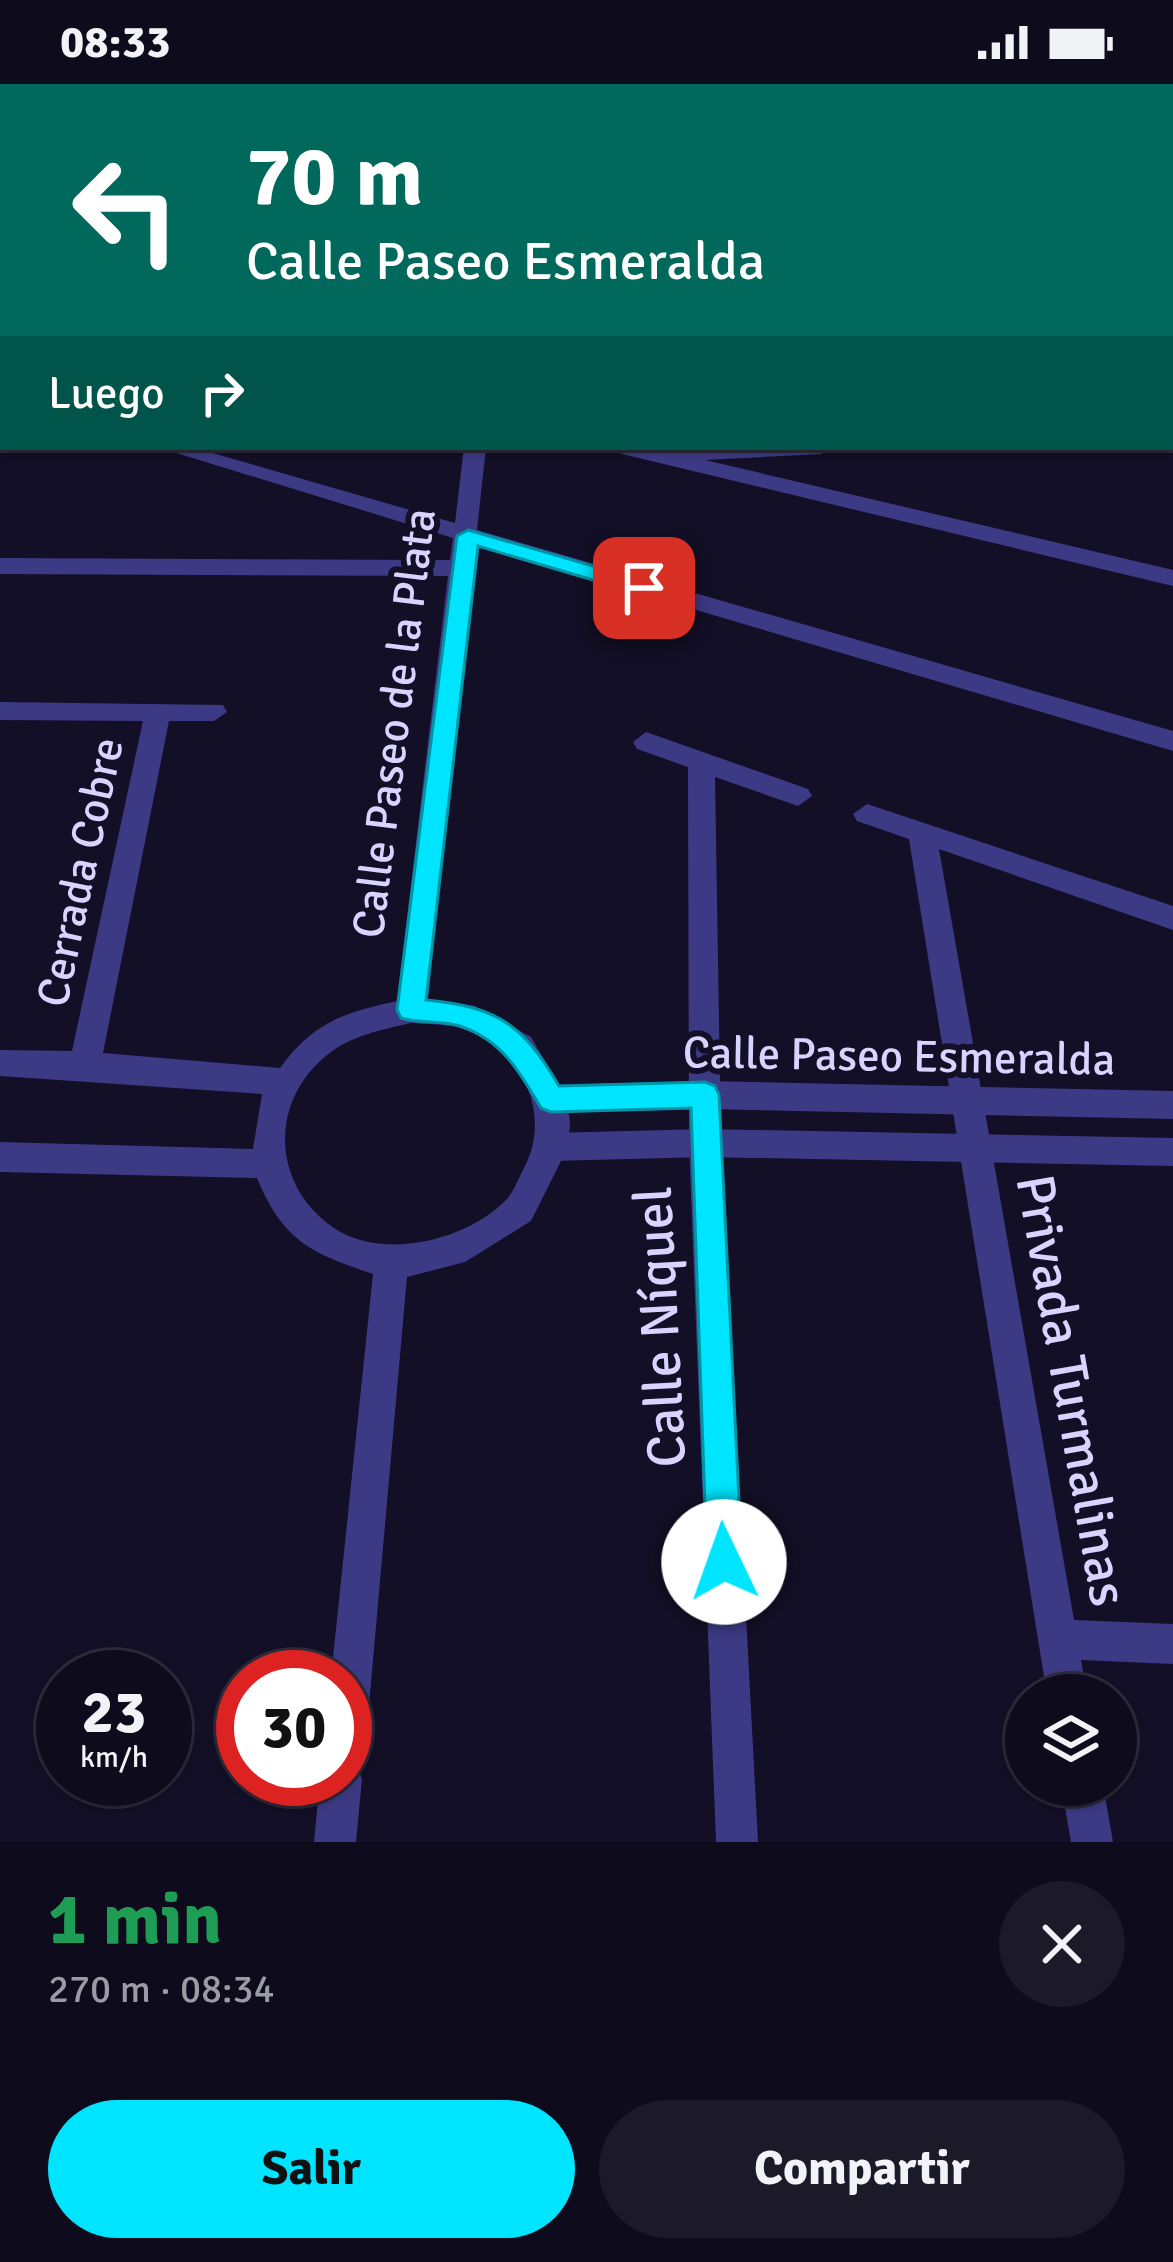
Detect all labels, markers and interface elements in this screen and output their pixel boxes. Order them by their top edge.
text: 08:33 [60,15,170,70]
text: 70 m [246,125,423,229]
icon: left [48,132,204,288]
text: Calle Paseo Esmeralda [246,228,765,295]
icon: right [189,360,255,426]
text: Luego [48,366,165,421]
street label: Calle Paseo de la Plata [341,505,448,941]
pin [593,537,695,639]
icon: arrive [611,555,677,621]
street label: Cerrada Cobre [25,733,136,1012]
street label: Calle Paseo Esmeralda [682,1025,1116,1088]
street label: Privada Turmalinas [1001,1169,1142,1611]
street label: Calle Níquel [620,1185,701,1469]
position arrow [661,1499,787,1625]
speed limit sign: 30 [216,1650,372,1806]
map controls [1005,1674,1137,1806]
button: layers [1005,1674,1137,1806]
text: 23 [82,1676,146,1750]
text: km/h [80,1739,148,1776]
text: 1 min [48,1875,222,1964]
button: close [999,1881,1125,2007]
text: 270 m · 08:34 [48,1965,275,2013]
button: Salir [48,2100,575,2238]
button: Compartir [599,2100,1125,2238]

